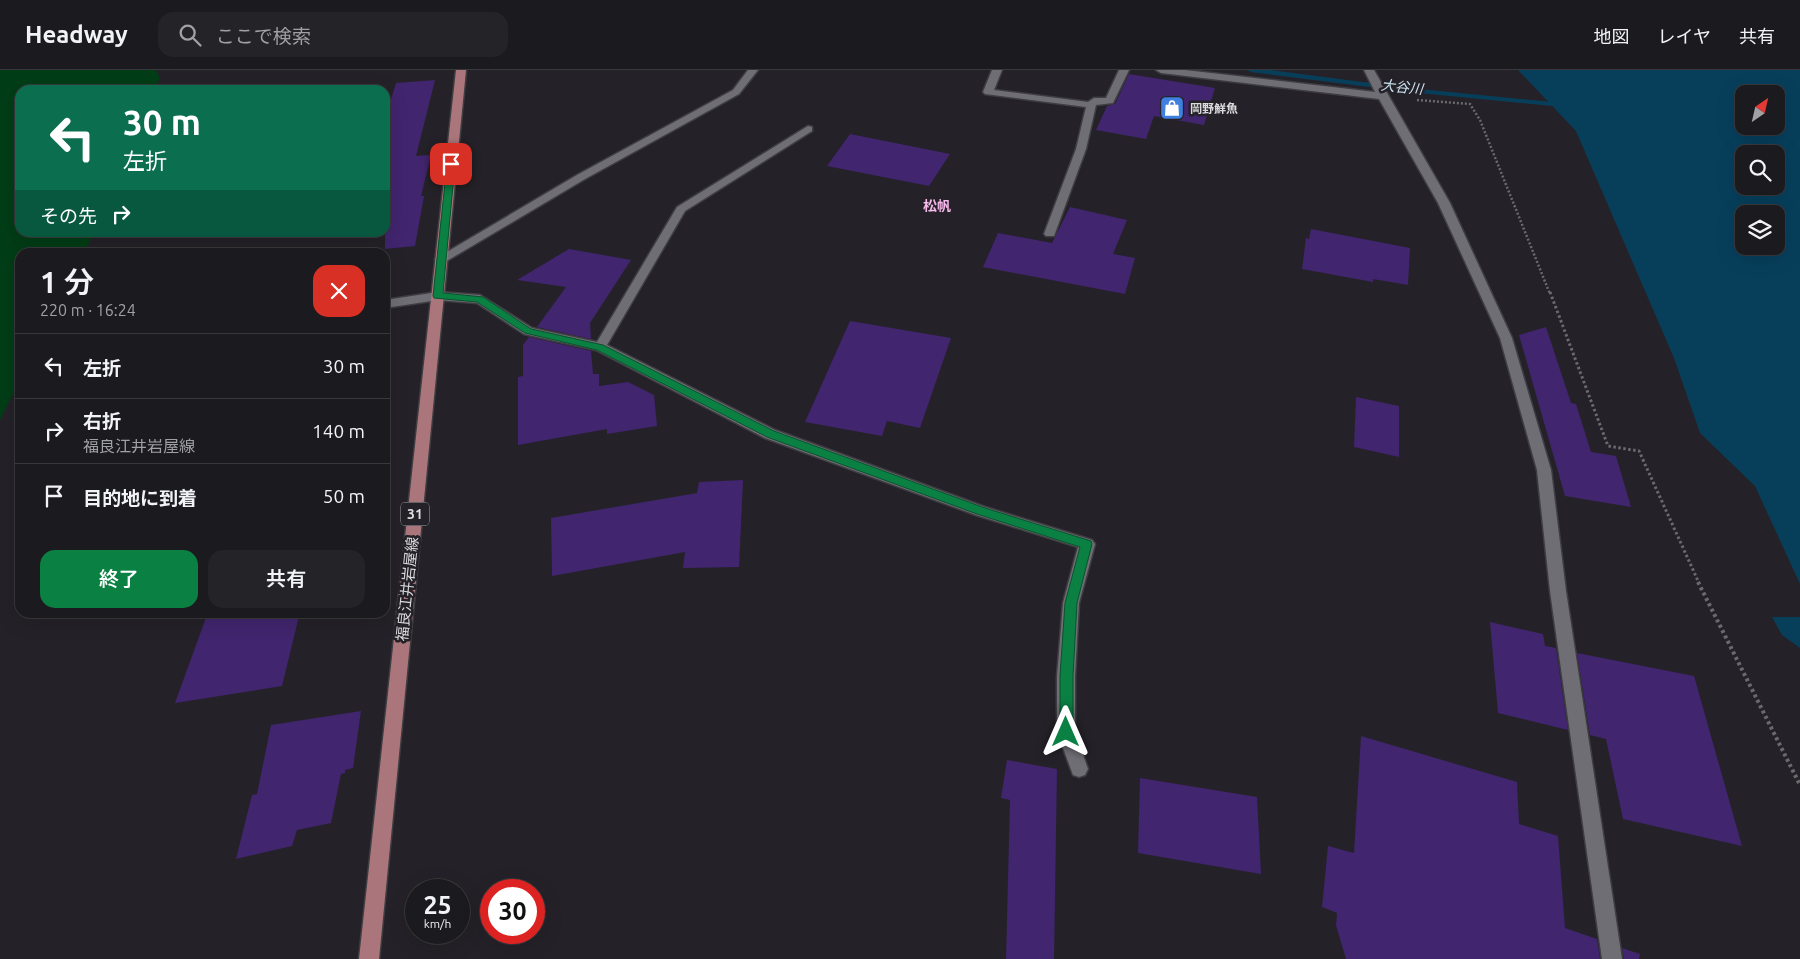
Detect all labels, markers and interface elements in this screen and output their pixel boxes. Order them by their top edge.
search box [158,12,508,57]
text: Headway [25,21,128,48]
icon: search [176,21,204,49]
text: ここで検索 [216,25,311,47]
text: 地図 [1594,26,1630,46]
text: レイヤ [1658,26,1711,46]
text: 共有 [1739,26,1775,46]
water label: 大谷川 [1380,77,1426,97]
north arrow [1735,85,1785,135]
map controls [1735,85,1785,255]
shop icon: 岡野鮮魚 [1159,95,1185,121]
text: 30 m [123,102,201,142]
place label: 岡野鮮魚 [1190,102,1238,115]
icon: left [40,105,105,170]
pin [430,143,472,185]
button: search [1735,145,1785,195]
text: 左折 [123,148,167,173]
icon: arrive [437,150,465,178]
district label: 松帆 [923,198,951,214]
icon: right [107,200,135,228]
text: その先 [40,205,97,227]
button: layers [1735,205,1785,255]
text: 1 分 [40,265,94,299]
button: close [313,265,365,317]
text: 220 m · 16:24 [40,301,136,319]
icon: left [40,352,68,380]
text: 30 m [323,355,365,377]
text: 左折 [83,357,121,379]
text: 右折 [83,410,121,432]
icon: right [40,417,68,445]
text: 140 m [312,420,365,442]
text: 福良江井岩屋線 [83,437,195,455]
icon: arrive [40,482,68,510]
text: 50 m [323,485,365,507]
text: 目的地に到着 [83,487,197,509]
road number: 31 [401,502,429,526]
street label: 福良江井岩屋線 [393,536,421,642]
button: 終了 [40,550,198,608]
button: 共有 [208,550,365,608]
position arrow [1039,705,1091,757]
speed limit sign: 30 [480,879,545,944]
text: 25 [423,891,452,919]
text: km/h [424,917,451,930]

